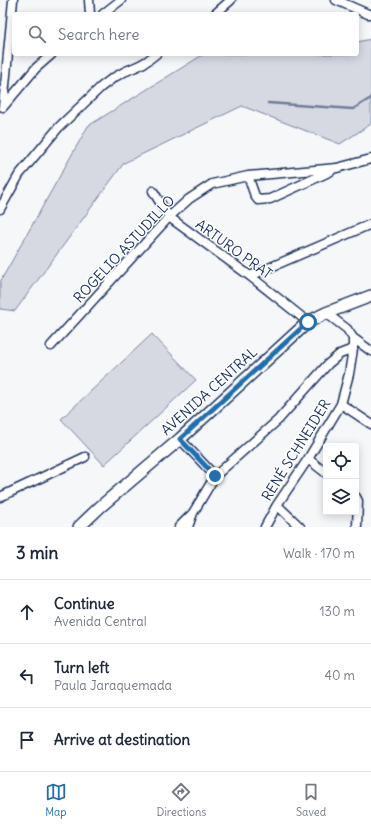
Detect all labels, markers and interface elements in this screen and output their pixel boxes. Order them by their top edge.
search box [12,12,359,56]
icon: search [26,23,48,45]
text: Search here [58,25,139,44]
street label: ROGELIO ASTUDILLO [69,191,179,307]
street label: ARTURO PRAT [192,215,276,283]
route start [299,313,317,331]
street label: AVENIDA CENTRAL [157,343,261,439]
street label: RENÉ SCHNEIDER [258,396,335,504]
map controls [323,443,359,515]
button: locate [323,443,359,479]
route end [206,467,224,485]
button: layers [323,479,359,515]
text: 3 min [16,542,58,564]
text: Walk · 170 m [283,545,355,562]
text: Continue [54,594,115,613]
icon: ahead [16,601,38,623]
text: 130 m [319,603,355,620]
text: Avenida Central [54,613,147,630]
text: Turn left [54,658,109,677]
icon: left [16,665,38,687]
text: 40 m [324,667,355,684]
text: Paula Jaraquemada [54,677,172,694]
icon: arrive [16,729,38,751]
text: Arrive at destination [54,730,190,749]
tab: Map [45,781,67,819]
tab: Directions [157,781,206,819]
tab: Saved [296,781,326,819]

